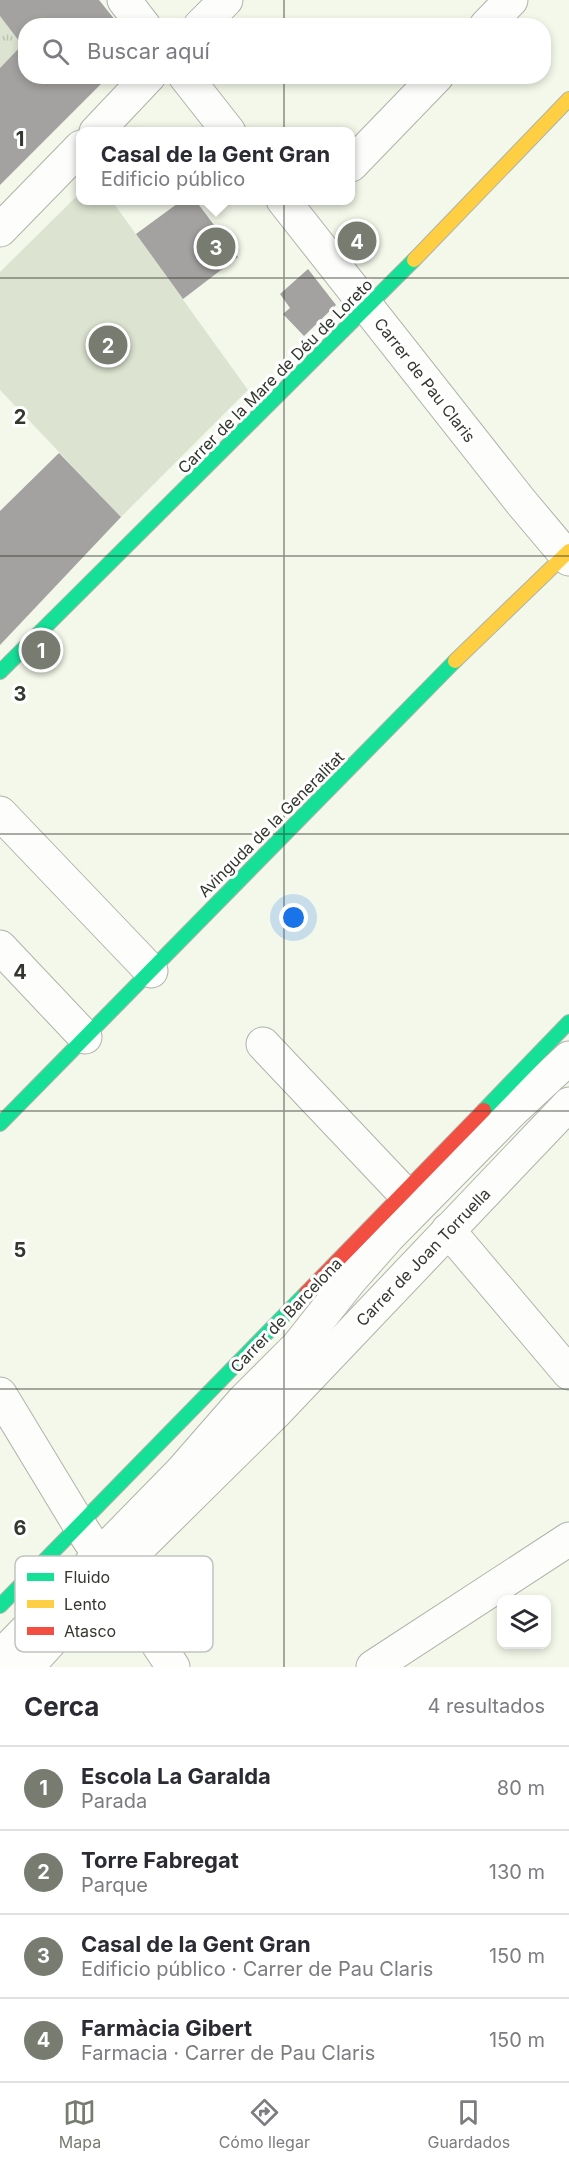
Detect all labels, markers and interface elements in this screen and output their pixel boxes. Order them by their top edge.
search box [18,18,551,84]
icon: search [39,35,72,68]
text: Buscar aquí [87,38,210,64]
text: 1 [16,127,24,151]
popup [76,127,355,205]
text: Casal de la Gent Gran [101,141,330,167]
text: Edificio público [101,167,245,191]
pin: 4 [338,218,376,264]
pin: 3 [196,224,236,270]
street label: Carrer de la Mare de Déu de Loreto [174,275,376,477]
street label: Carrer de Pau Claris [370,314,480,446]
pin: 2 [88,322,128,368]
text: 2 [14,405,26,429]
pin: 1 [22,628,60,672]
text: 3 [14,682,26,706]
street label: Avinguda de la Generalitat [194,747,348,901]
your location [279,903,308,932]
text: 4 [13,960,27,984]
street label: Carrer de Joan Torruella [352,1184,494,1330]
text: 5 [14,1238,26,1262]
street label: Carrer de Barcelona [226,1253,346,1377]
text: 6 [14,1516,27,1540]
legend [15,1556,213,1652]
text: Fluido [64,1567,110,1587]
text: Lento [64,1594,107,1614]
map controls [497,1595,551,1649]
button: layers [497,1595,551,1649]
text: Atasco [64,1621,116,1641]
text: Cerca [24,1691,99,1722]
text: 4 resultados [427,1694,545,1718]
text: Escola La Garalda [81,1763,271,1789]
text: 1 [39,1776,48,1800]
text: 80 m [497,1776,545,1800]
text: Parada [81,1789,147,1813]
text: Torre Fabregat [81,1847,239,1873]
text: 2 [37,1860,50,1884]
text: 130 m [489,1860,545,1884]
text: Parque [81,1873,148,1897]
text: Casal de la Gent Gran [81,1931,311,1957]
text: 3 [37,1944,50,1968]
text: 150 m [489,1944,545,1968]
text: Edificio público · Carrer de Pau Claris [81,1957,433,1981]
text: Farmàcia Gibert [81,2015,252,2041]
text: 4 [37,2028,50,2052]
text: 150 m [489,2028,545,2052]
text: Farmacia · Carrer de Pau Claris [81,2041,375,2065]
tab: Mapa [59,2096,101,2152]
tab: Cómo llegar [219,2096,310,2152]
tab: Guardados [427,2096,510,2152]

